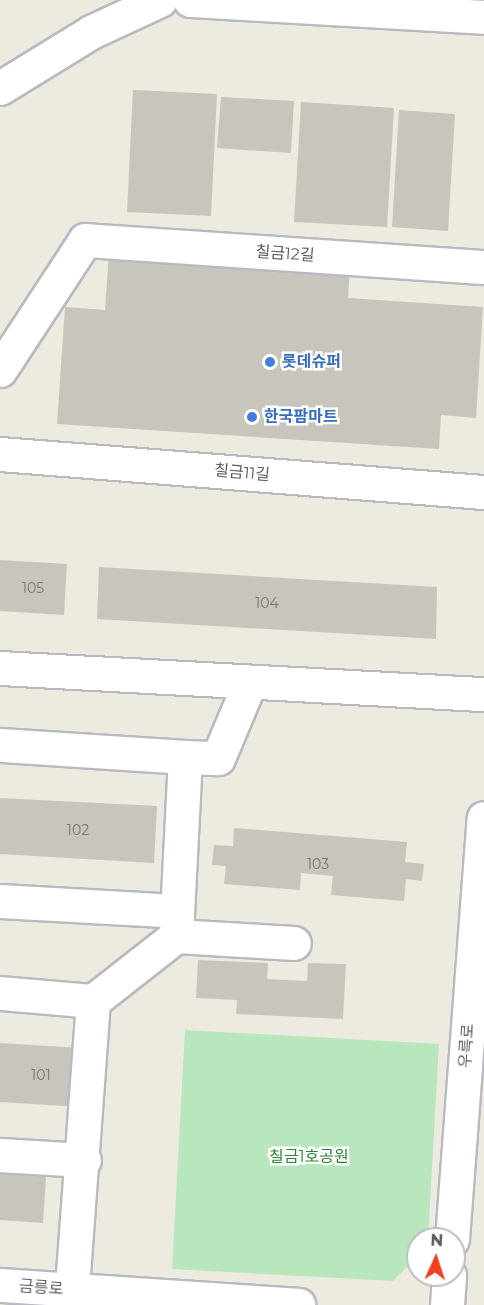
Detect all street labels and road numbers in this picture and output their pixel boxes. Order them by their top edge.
street label: 칠금12길 [255,242,315,266]
street label: 칠금11길 [213,461,271,485]
street label: 우륵로 [456,1023,478,1069]
street label: 금릉로 [18,1277,64,1299]

